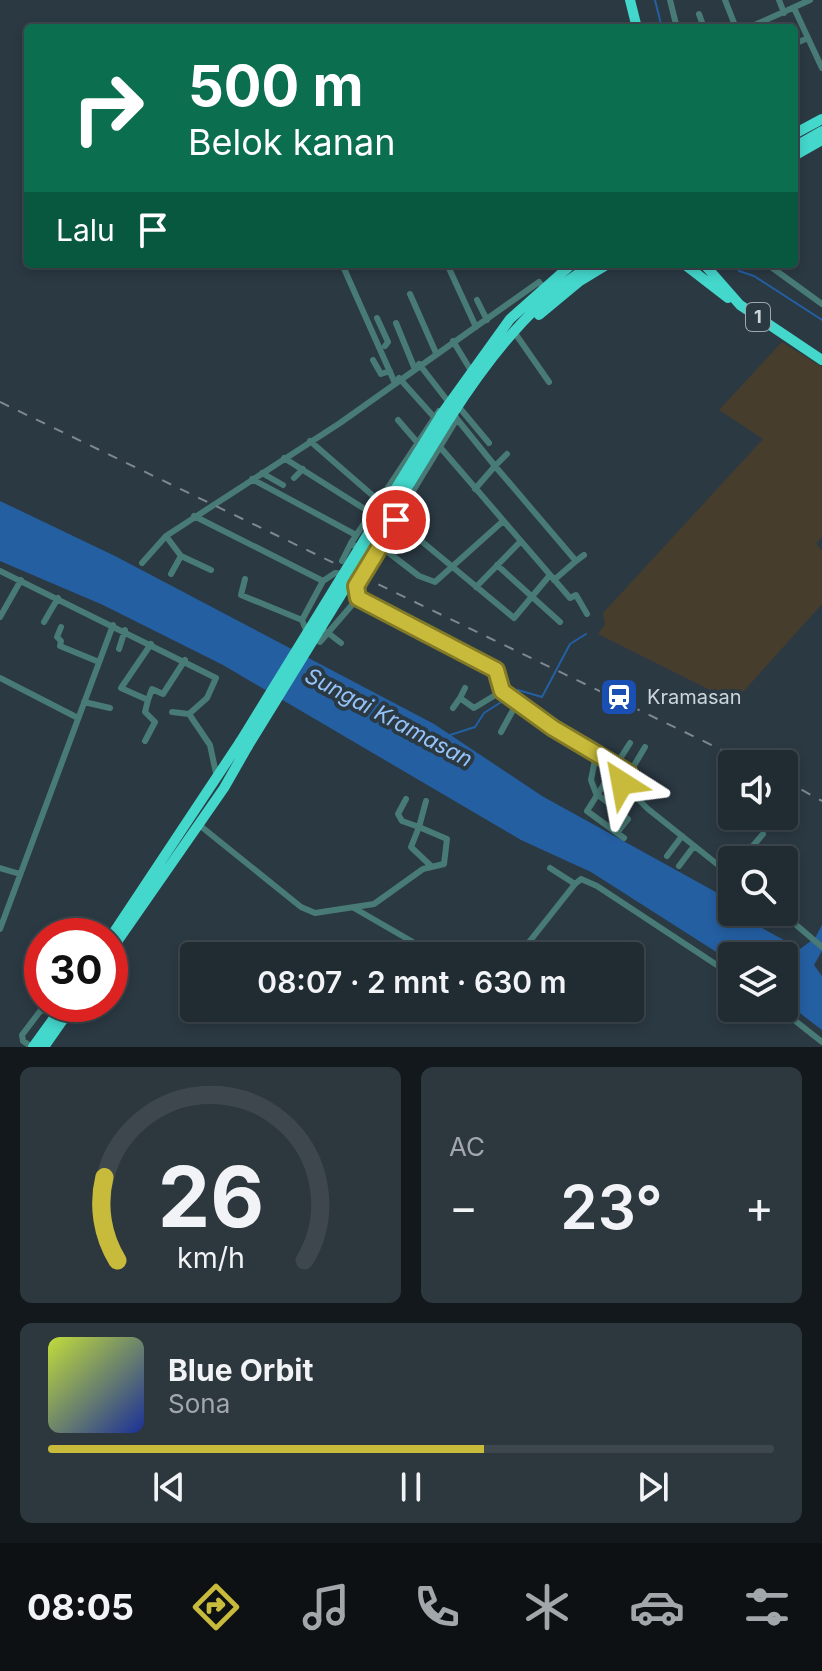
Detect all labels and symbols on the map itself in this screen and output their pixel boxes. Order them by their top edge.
road number: 1 [746,303,770,331]
pin [362,486,430,554]
water label: Sungai Kramasan [301,662,477,772]
station icon: Kramasan [598,676,640,718]
place label: Kramasan [647,685,742,709]
position arrow [580,741,664,825]
speed limit sign: 30 [24,918,128,1022]

